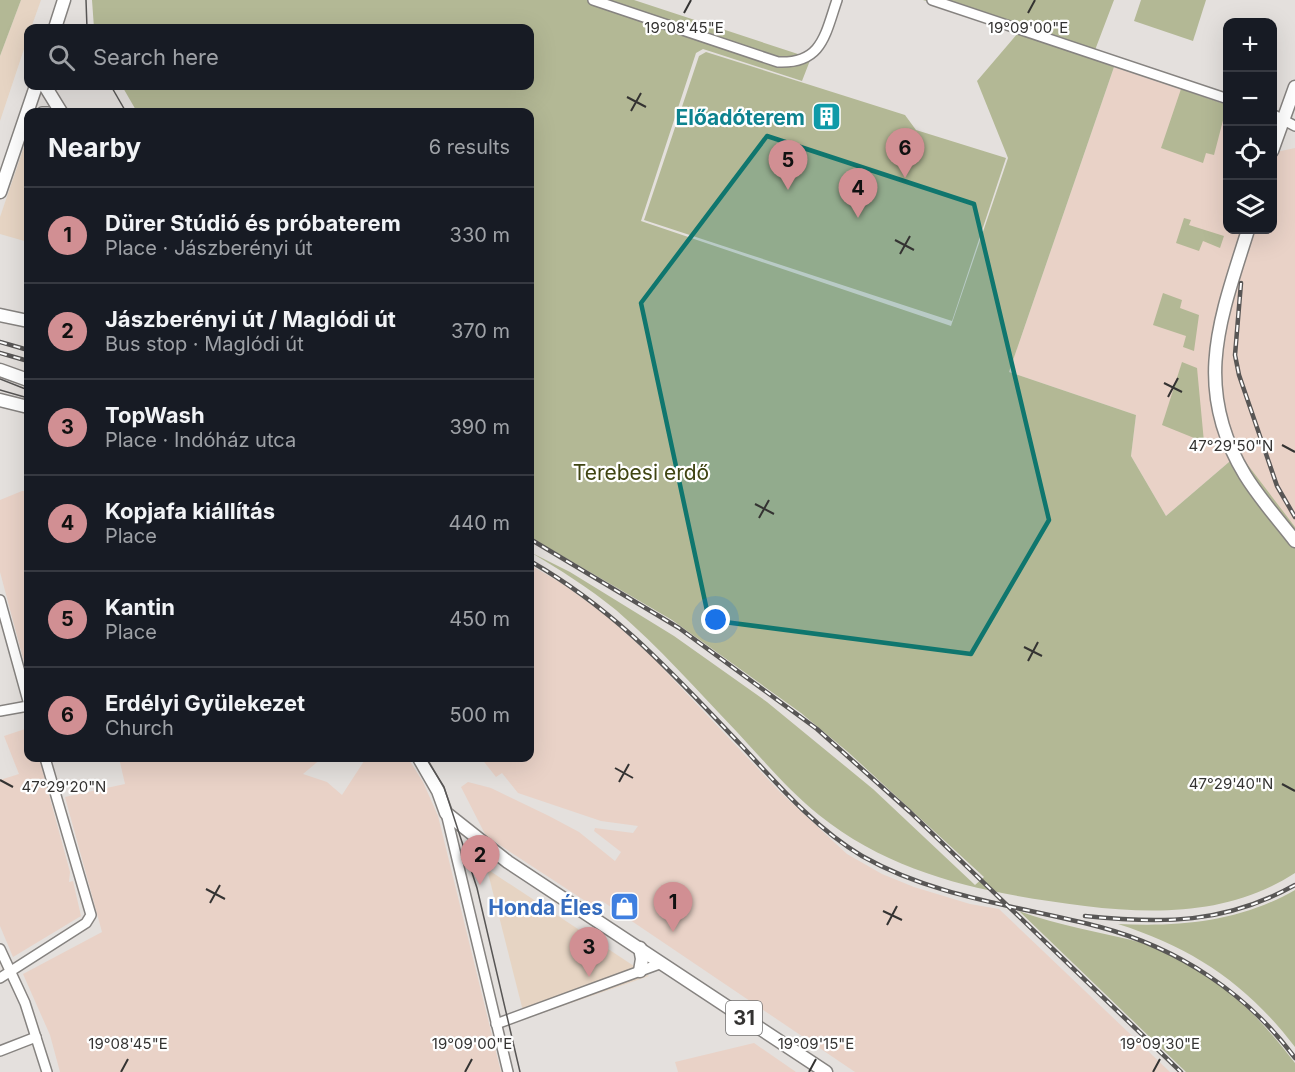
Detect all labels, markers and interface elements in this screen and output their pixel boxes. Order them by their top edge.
text: 19°08'45"E [644,18,724,37]
text: 19°09'00"E [988,18,1068,37]
map controls [1223,18,1277,234]
button: + [1223,18,1277,72]
search box [24,24,534,90]
icon: search [45,41,78,74]
text: Search here [93,44,219,70]
button: − [1223,72,1277,126]
building icon: Előadóterem [810,101,842,133]
place label: Előadóterem [675,105,805,130]
button: locate [1223,126,1277,180]
pin: 6 [886,128,924,178]
text: Nearby [48,132,141,163]
text: 6 results [429,135,510,159]
pin: 5 [768,140,808,190]
pin: 4 [838,168,878,218]
button: layers [1223,180,1277,234]
text: Dürer Stúdió és próbaterem [105,210,401,236]
text: 1 [63,223,72,247]
text: 330 m [450,223,510,247]
text: Place · Jászberényi út [105,236,313,260]
text: Jászberényi út / Maglódi út [105,306,396,332]
text: 2 [61,319,74,343]
text: 370 m [451,319,510,343]
text: Bus stop · Maglódi út [105,332,304,356]
text: TopWash [105,402,205,428]
text: 3 [61,415,74,439]
text: 390 m [449,415,510,439]
text: Place · Indóház utca [105,428,296,452]
text: 47°29'50"N [1189,436,1273,455]
park label: Terebesi erdő [573,460,709,485]
text: Kopjafa kiállítás [105,498,275,524]
text: 4 [61,511,74,535]
text: 440 m [448,511,510,535]
text: Place [105,524,157,548]
text: Kantin [105,594,175,620]
your location [701,605,730,634]
text: 5 [61,607,74,631]
text: 450 m [449,607,510,631]
text: Place [105,620,157,644]
text: Erdélyi Gyülekezet [105,690,305,716]
text: 6 [61,703,74,727]
text: 500 m [449,703,510,727]
text: Church [105,716,174,740]
text: 47°29'40"N [1189,774,1273,793]
text: 47°29'20"N [22,777,106,796]
pin: 2 [460,836,500,885]
pin: 1 [654,882,692,932]
shop icon: Honda Éles [608,891,640,923]
place label: Honda Éles [488,894,603,920]
pin: 3 [570,928,608,977]
road number: 31 [726,1001,762,1035]
text: 19°08'45"E [88,1034,168,1053]
text: 19°09'00"E [432,1034,512,1053]
text: 19°09'15"E [778,1034,854,1053]
text: 19°09'30"E [1120,1034,1200,1053]

